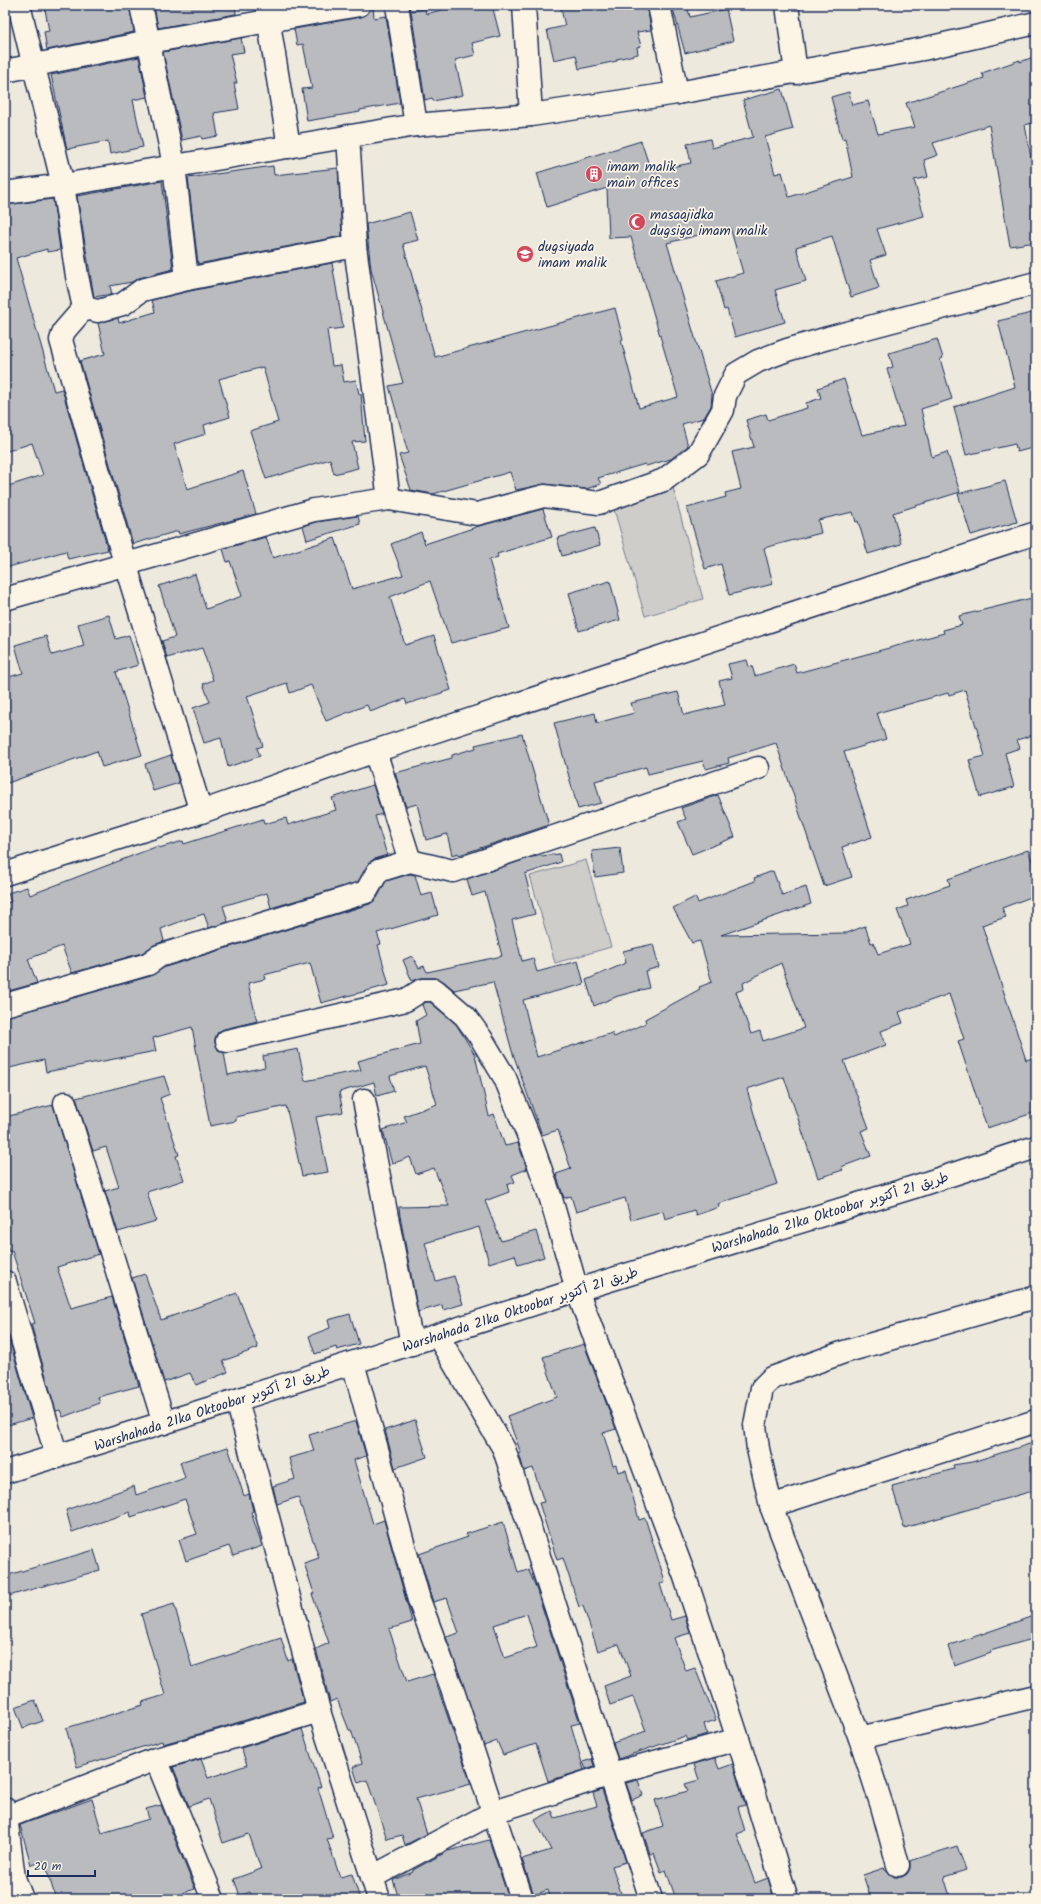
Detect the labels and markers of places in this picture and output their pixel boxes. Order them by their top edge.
place label: imam malik main offices [607,156,679,194]
building icon: imam malik main offices [584,164,604,184]
place label: masaajidka dugsiga imam malik [650,204,768,242]
mosque icon: masaajidka dugsiga imam malik [627,212,647,232]
place label: dugsiyada imam malik [538,236,607,274]
school or university icon: dugsiyada imam malik [515,244,535,264]

